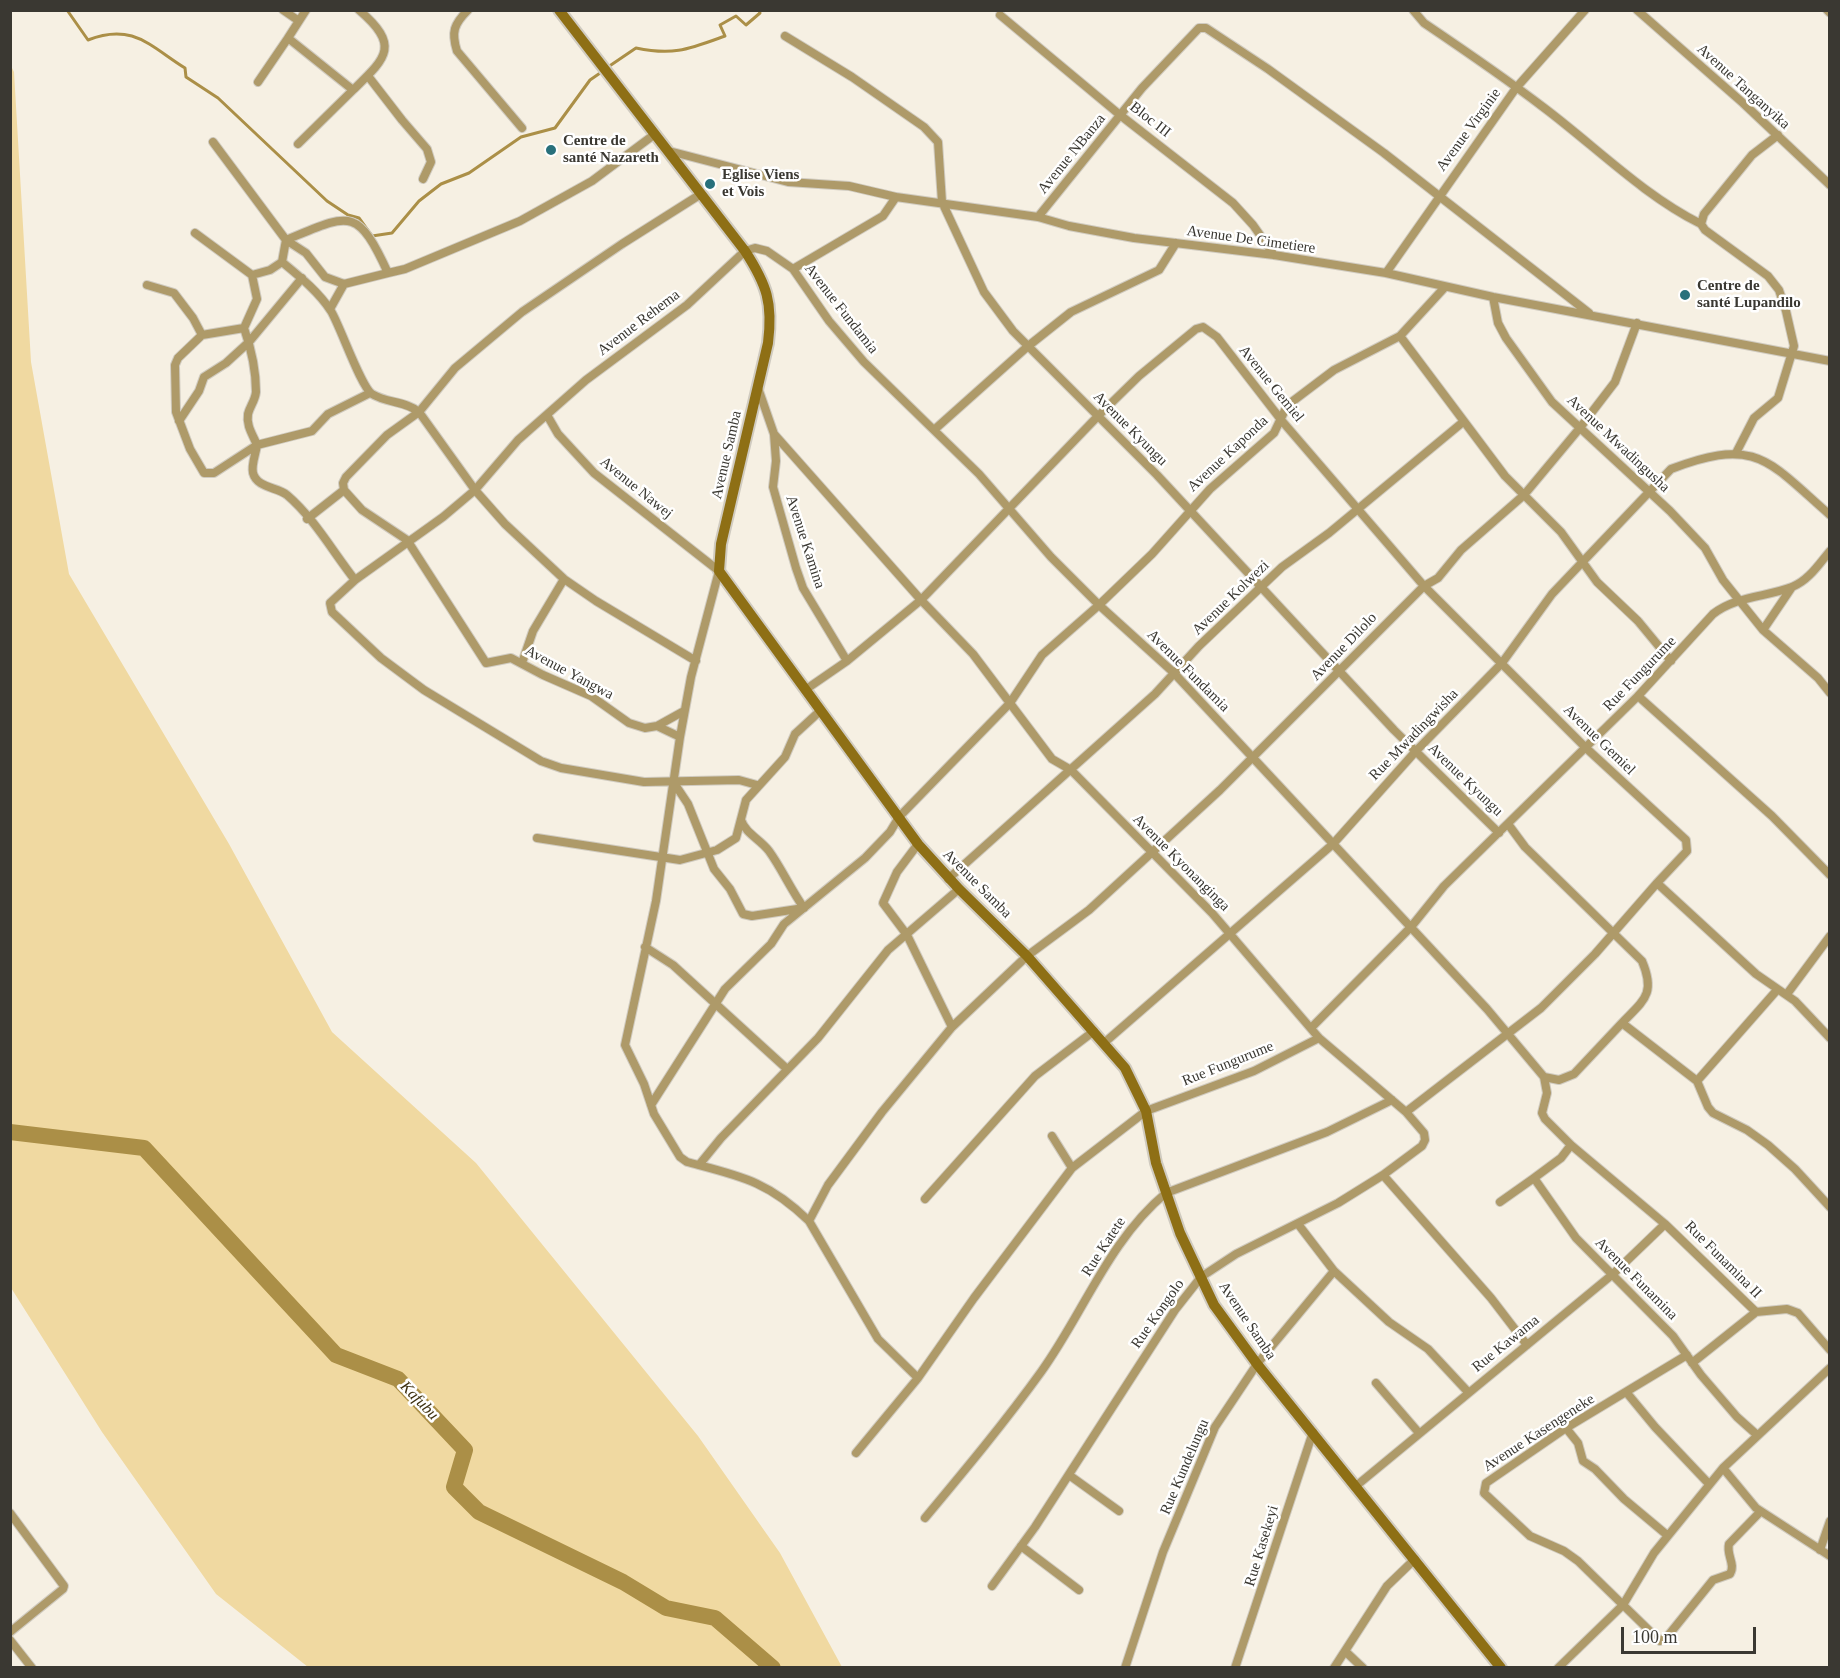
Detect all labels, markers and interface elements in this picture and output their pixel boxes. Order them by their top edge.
street label: Avenue Tanganyika [1693,40,1793,134]
street label: Avenue Virginie [1433,85,1505,175]
street label: Bloc III [1126,98,1174,142]
street label: Avenue NBanza [1034,110,1110,198]
place label: Centre de santé Nazareth [563,132,659,167]
marker: Centre de santé Nazareth [544,143,558,157]
place label: Eglise Viens et Vois [722,166,799,201]
marker: Eglise Viens et Vois [703,177,717,191]
street label: Avenue De Cimetiere [1186,222,1316,258]
street label: Avenue Fundamia [800,260,882,358]
place label: Centre de santé Lupandilo [1697,277,1801,312]
street label: Avenue Rehema [594,286,684,360]
marker: Centre de santé Lupandilo [1678,288,1692,302]
street label: Avenue Gemiel [1235,342,1307,426]
street label: Avenue Kyungu [1089,388,1171,470]
street label: Avenue Mwadingusha [1563,392,1673,496]
street label: Avenue Samba [708,409,746,501]
street label: Avenue Kaponda [1184,412,1272,496]
street label: Avenue Nawej [596,453,676,523]
street label: Avenue Kamina [781,493,829,591]
street label: Avenue Kolwezi [1189,557,1273,639]
street label: Avenue Dilolo [1307,609,1381,685]
street label: Avenue Fundamia [1143,626,1233,716]
street label: Rue Fungurume [1600,633,1680,715]
street label: Avenue Yangwa [522,642,616,704]
street label: Rue Mwadingwisha [1366,685,1462,785]
street label: Avenue Gemiel [1559,701,1639,779]
street label: Avenue Kyungu [1424,740,1506,820]
street label: Avenue Kyonanginga [1129,811,1233,915]
street label: Avenue Samba [939,846,1015,922]
street label: Rue Fungurume [1180,1037,1276,1091]
street label: Rue Katete [1078,1214,1130,1280]
street label: Rue Funamina II [1681,1218,1765,1302]
street label: Avenue Funamina [1591,1234,1681,1324]
street label: Rue Kongolo [1128,1276,1188,1352]
street label: Avenue Samba [1214,1279,1280,1363]
street label: Rue Kawama [1469,1311,1543,1377]
water label: Kafubu [396,1377,442,1425]
street label: Avenue Kasengeneke [1480,1390,1598,1476]
street label: Rue Kundelungu [1157,1417,1213,1517]
street label: Rue Kasekeyi [1241,1503,1283,1589]
scale bar [1624,1615,1759,1653]
text: 100 m [1632,1627,1678,1647]

